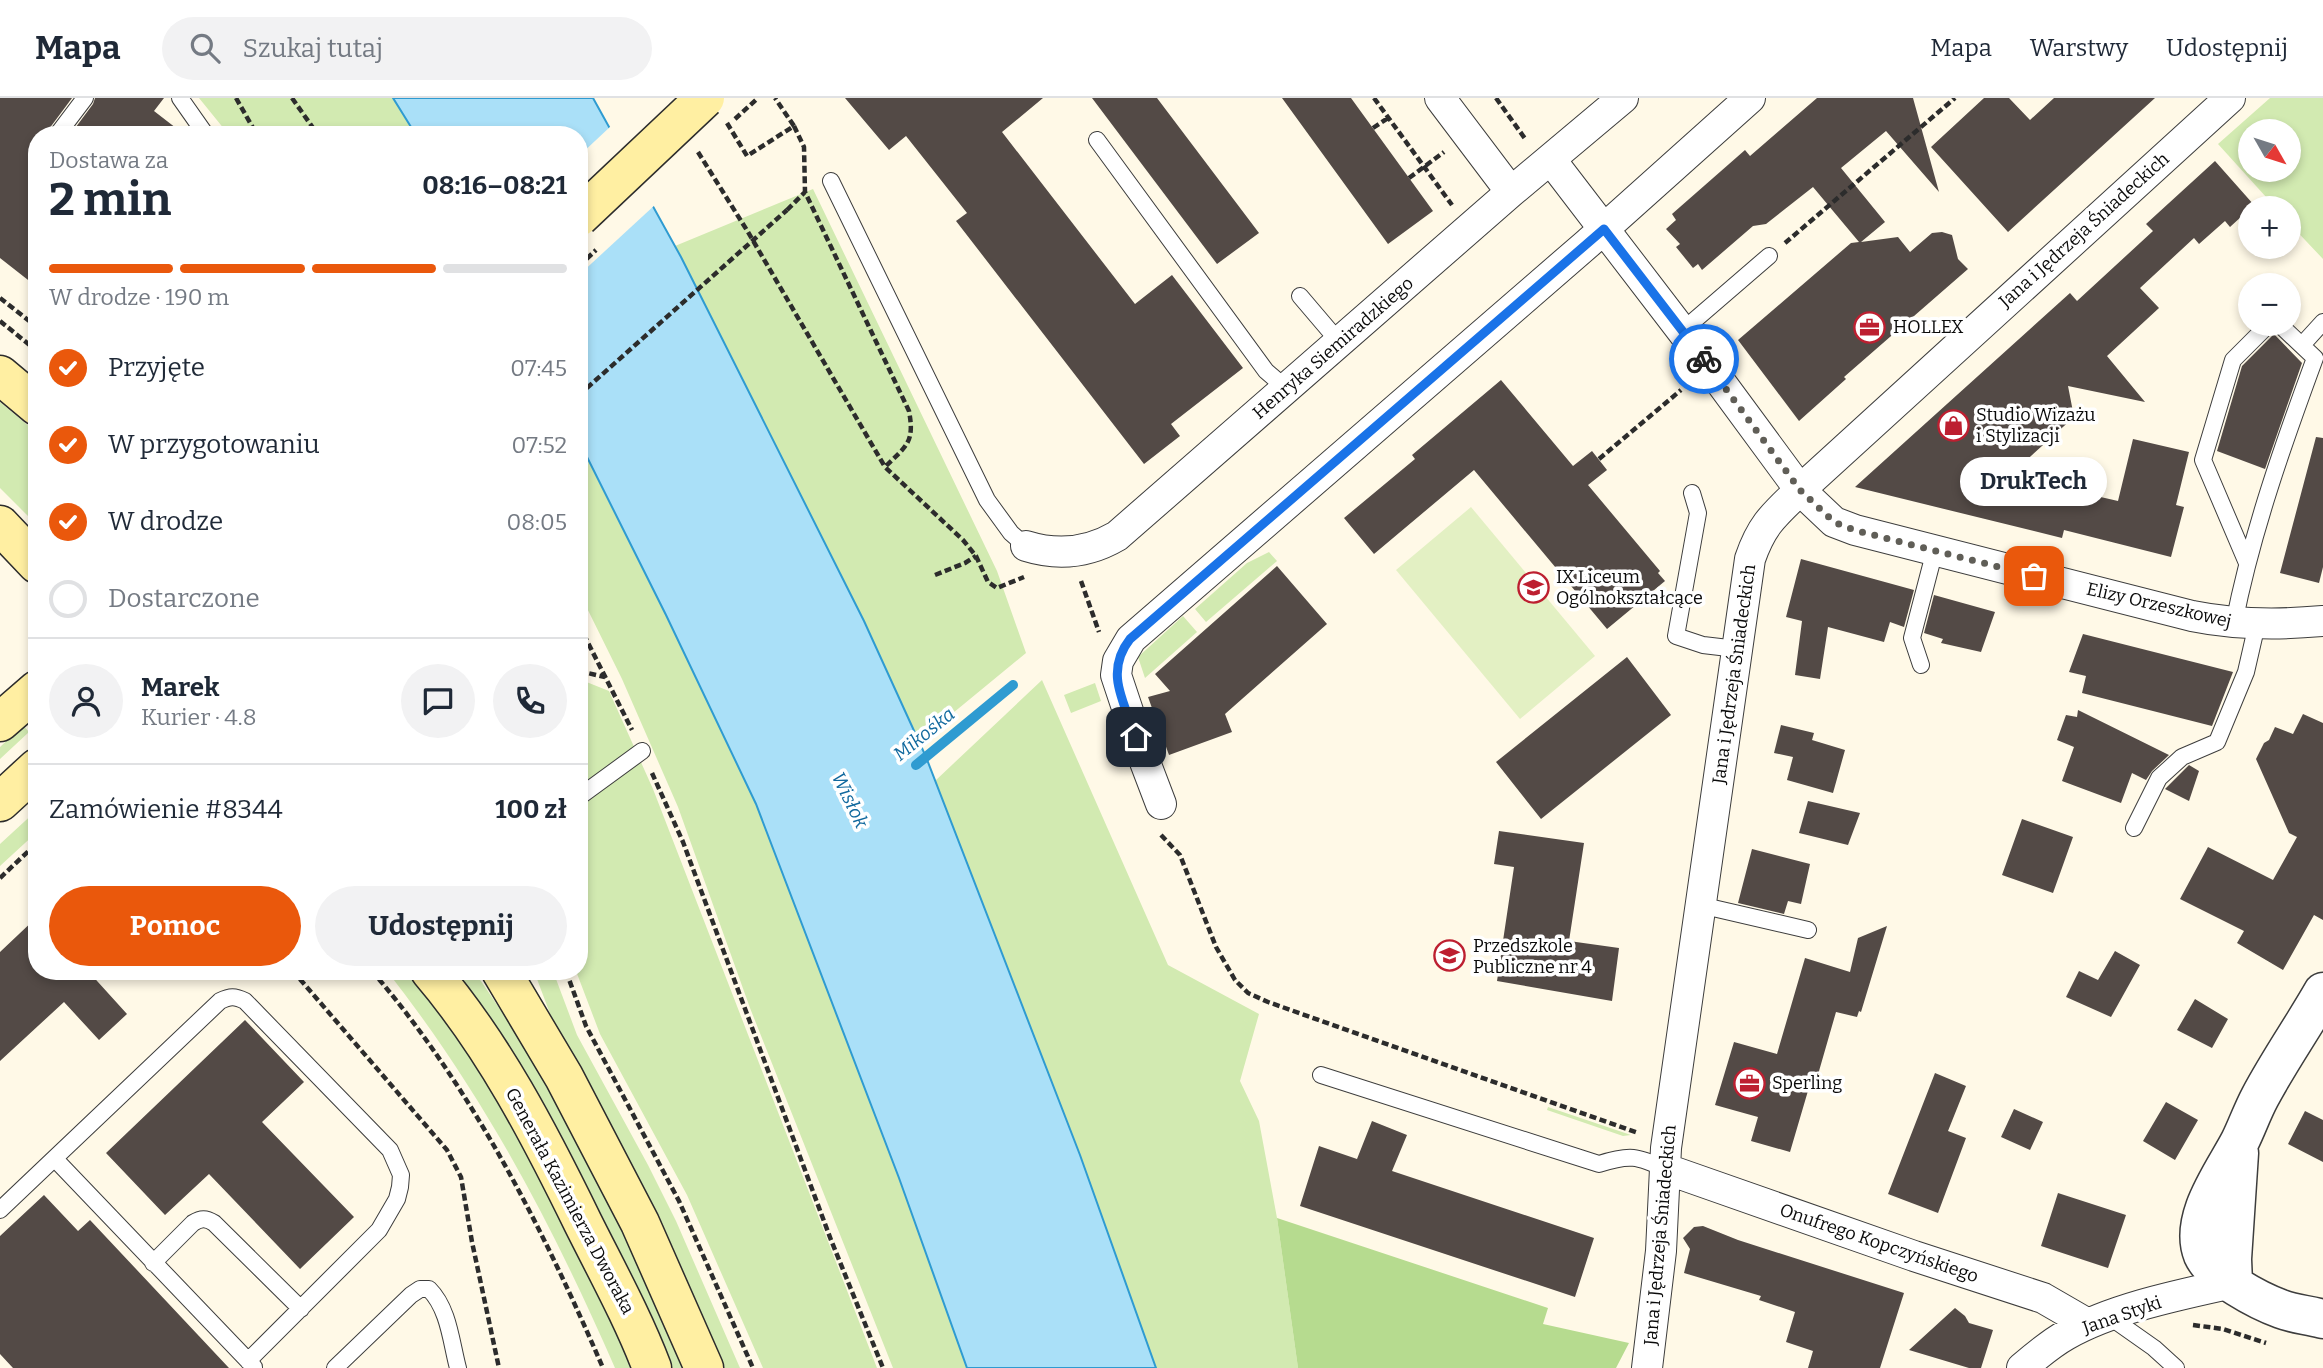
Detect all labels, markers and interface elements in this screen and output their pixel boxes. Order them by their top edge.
search box [162,17,652,80]
text: Mapa [35,28,120,68]
icon: search [186,29,224,67]
text: Szukaj tutaj [242,33,383,64]
text: Mapa [1930,34,1992,62]
text: Warstwy [2030,34,2128,62]
text: Udostępnij [2166,34,2288,62]
north arrow [2238,119,2301,182]
map controls [2238,119,2301,336]
text: Dostawa za [49,146,168,174]
street label: Jana i Jędrzeja Śniadeckich [1993,147,2174,313]
text: 08:16–08:21 [422,170,567,201]
text: 2 min [49,172,171,227]
button: + [2238,196,2301,259]
street label: Henryka Siemiradzkiego [1248,272,1418,424]
button: − [2238,273,2301,336]
text: W drodze · 190 m [49,283,229,311]
office icon: HOLLEX [1853,310,1887,344]
place label: HOLLEX [1893,316,1964,338]
courier [1669,324,1739,394]
icon: bike [1685,340,1723,378]
icon: check [49,349,87,387]
text: Przyjęte [108,352,205,383]
text: 07:45 [510,354,567,382]
place label: Studio Wizażu i Stylizacji [1976,404,2096,447]
shop icon: Studio Wizażu i Stylizacji [1936,408,1970,442]
icon: check [49,426,87,464]
text: W przygotowaniu [108,429,320,460]
text: 07:52 [511,431,567,459]
callout: DrukTech [1960,457,2108,506]
text: DrukTech [1980,467,2087,495]
icon: check [49,503,87,541]
text: W drodze [108,506,223,537]
text: 08:05 [507,508,567,536]
pin [2004,546,2064,606]
icon: bag [2015,557,2053,595]
street label: Jana i Jędrzeja Śniadeckich [1707,563,1760,786]
place label: IX Liceum Ogólnokształcące [1556,566,1703,609]
school or university icon: IX Liceum Ogólnokształcące [1516,570,1550,604]
street label: Elizy Orzeszkowej [2084,578,2234,632]
text: Dostarczone [108,583,260,614]
button: person [49,664,123,738]
button: chat [401,664,475,738]
button: phone [493,664,567,738]
text: Marek [141,672,219,703]
water label: Mikośka [889,702,959,766]
text: Kurier · 4.8 [141,703,256,731]
pin [1106,707,1166,767]
icon: home [1117,718,1155,756]
water label: Wisłok [827,768,874,832]
text: Zamówienie #8344 [49,794,283,825]
text: 100 zł [495,794,567,825]
button: Pomoc [49,886,301,966]
button: Udostępnij [315,886,567,966]
place label: Przedszkole Publiczne nr 4 [1473,935,1592,978]
school or university icon: Przedszkole Publiczne nr 4 [1433,939,1467,973]
office icon: Sperling [1732,1066,1766,1100]
place label: Sperling [1772,1072,1842,1094]
street label: Generała Kazimierza Dworaka [501,1084,639,1318]
street label: Jana i Jędrzeja Śniadeckich [1638,1124,1681,1347]
street label: Onufrego Kopczyńskiego [1777,1199,1981,1287]
street label: Jana Styki [2079,1291,2164,1339]

